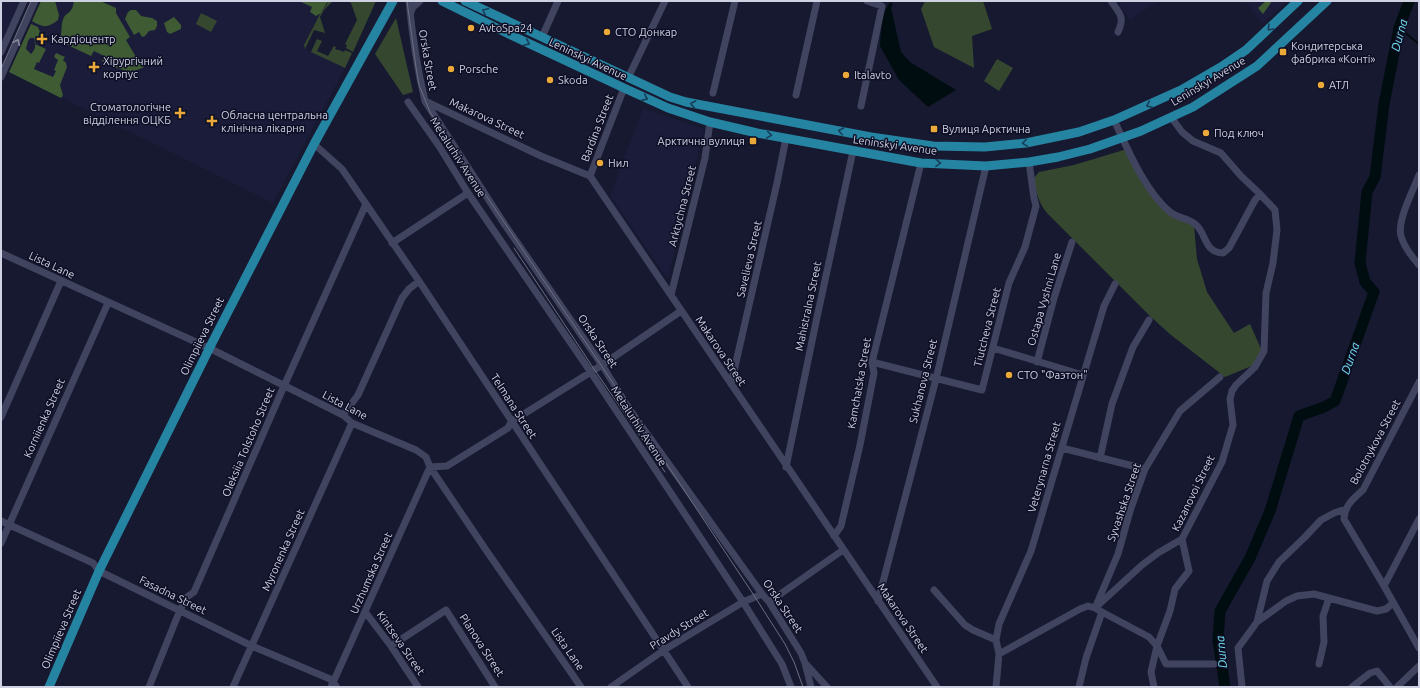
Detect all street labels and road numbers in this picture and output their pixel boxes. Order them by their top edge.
street label: Orska Street [417,28,439,92]
street label: Leninskyi Avenue [547,36,629,82]
street label: Leninskyi Avenue [1169,54,1247,108]
street label: Bardina Street [579,92,616,163]
street label: Makarova Street [448,95,527,141]
street label: Metalurhiv Avenue [428,115,488,199]
street label: Leninskyi Avenue [852,133,938,157]
street label: Arktychna Street [666,164,698,248]
street label: Savelieva Street [734,219,764,299]
street label: Lista Lane [27,249,77,281]
street label: Ostapa Vyshni Lane [1025,251,1063,347]
street label: Mahistralna Street [793,260,823,352]
street label: Tiutcheva Street [971,285,1003,368]
street label: Olimpiieva Street [178,294,226,377]
street label: Orska Street [576,312,621,371]
street label: Makarova Street [693,314,749,389]
street label: Kamchatska Street [845,336,873,430]
street label: Sukhanova Street [907,337,939,424]
street label: Telmana Street [489,371,540,441]
street label: Korniienka Street [21,376,67,460]
street label: Metalurhiv Avenue [609,384,669,468]
street label: Oleksiia Tolstoho Street [219,385,277,499]
street label: Lista Lane [320,388,370,422]
street label: Bolotnykova Street [1348,397,1403,487]
street label: Veterynarna Street [1025,420,1063,514]
street label: Kazanovoi Street [1169,452,1217,533]
street label: Syvashska Street [1105,460,1143,543]
street label: Myronenka Street [260,507,307,593]
street label: Urzhumska Street [348,530,395,616]
street label: Fasadna Street [138,574,209,617]
street label: Orska Street [761,577,806,636]
street label: Makarova Street [875,581,931,656]
street label: Olimpiieva Street [39,587,84,671]
street label: Pravdy Street [648,606,711,652]
street label: Kintseva Street [374,609,428,678]
street label: Planova Street [457,612,507,679]
street label: Lista Lane [549,625,587,673]

